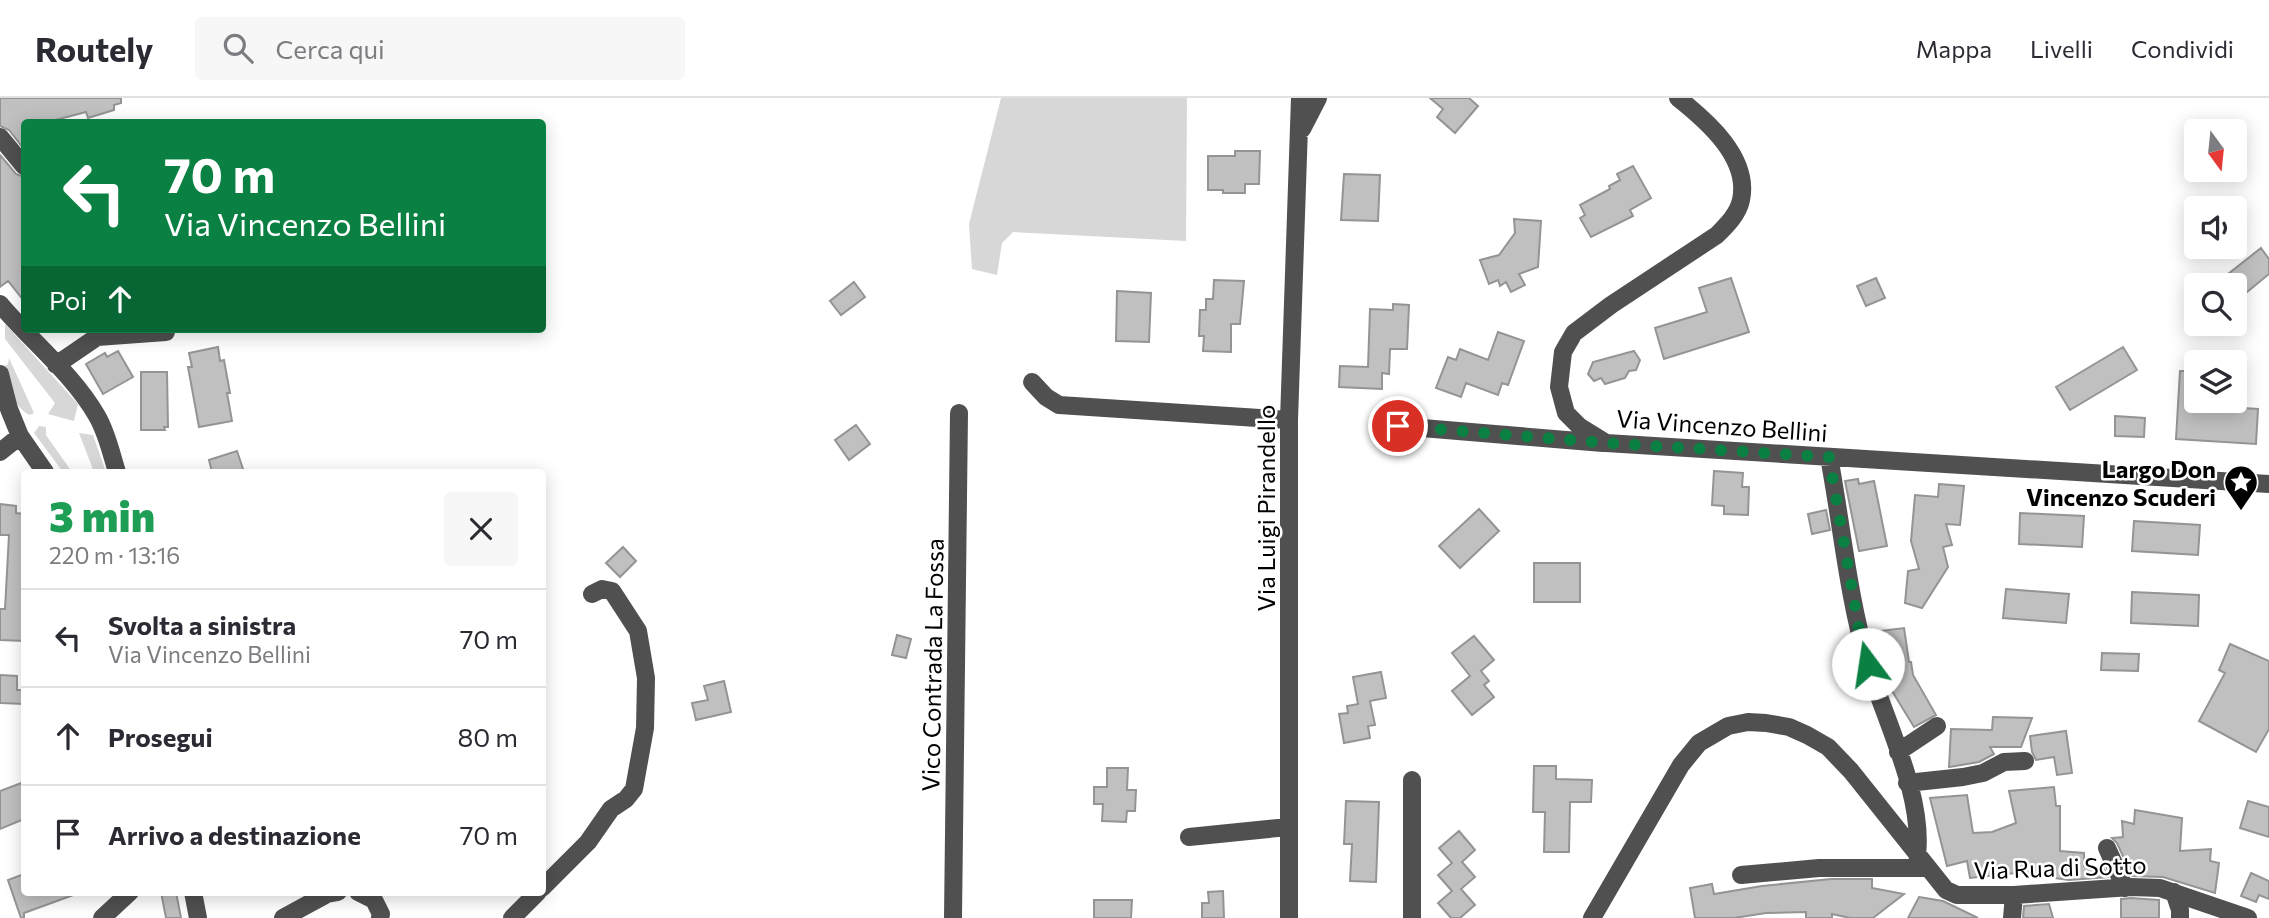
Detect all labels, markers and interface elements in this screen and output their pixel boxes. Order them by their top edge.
search box [195,17,685,80]
text: Routely [35,28,153,69]
icon: search [219,29,257,67]
text: Cerca qui [275,33,385,64]
text: Mappa [1916,34,1992,63]
text: Livelli [2030,34,2093,63]
text: Condividi [2131,34,2234,63]
north arrow [2184,119,2247,182]
map controls [2184,119,2247,413]
text: 70 m [164,143,275,203]
icon: left [49,147,140,238]
button: sound [2184,196,2247,259]
text: Via Vincenzo Bellini [164,203,446,243]
button: search [2184,273,2247,336]
icon: ahead [101,280,139,318]
text: Poi [49,284,87,315]
button: layers [2184,350,2247,413]
pin [1368,396,1428,456]
street label: Via Vincenzo Bellini [1615,403,1829,447]
street label: Via Luigi Pirandello [1251,405,1280,611]
icon: arrive [1379,407,1417,445]
place label: Largo Don Vincenzo Scuderi [2026,454,2216,511]
place icon: Largo Don Vincenzo Scuderi [2222,463,2260,512]
text: 3 min [49,489,155,541]
button: close [444,492,518,566]
street label: Vico Contrada La Fossa [915,538,949,792]
text: 220 m · 13:16 [49,541,180,569]
text: Svolta a sinistra [108,609,296,640]
icon: left [49,619,87,657]
text: 70 m [460,623,518,654]
position arrow [1831,627,1905,701]
text: Via Vincenzo Bellini [108,640,311,668]
icon: ahead [49,717,87,755]
text: Prosegui [108,721,213,752]
text: 80 m [458,721,518,752]
icon: arrive [49,815,87,853]
text: Arrivo a destinazione [108,819,361,850]
text: 70 m [460,819,518,850]
street label: Via Rua di Sotto [1973,849,2147,885]

